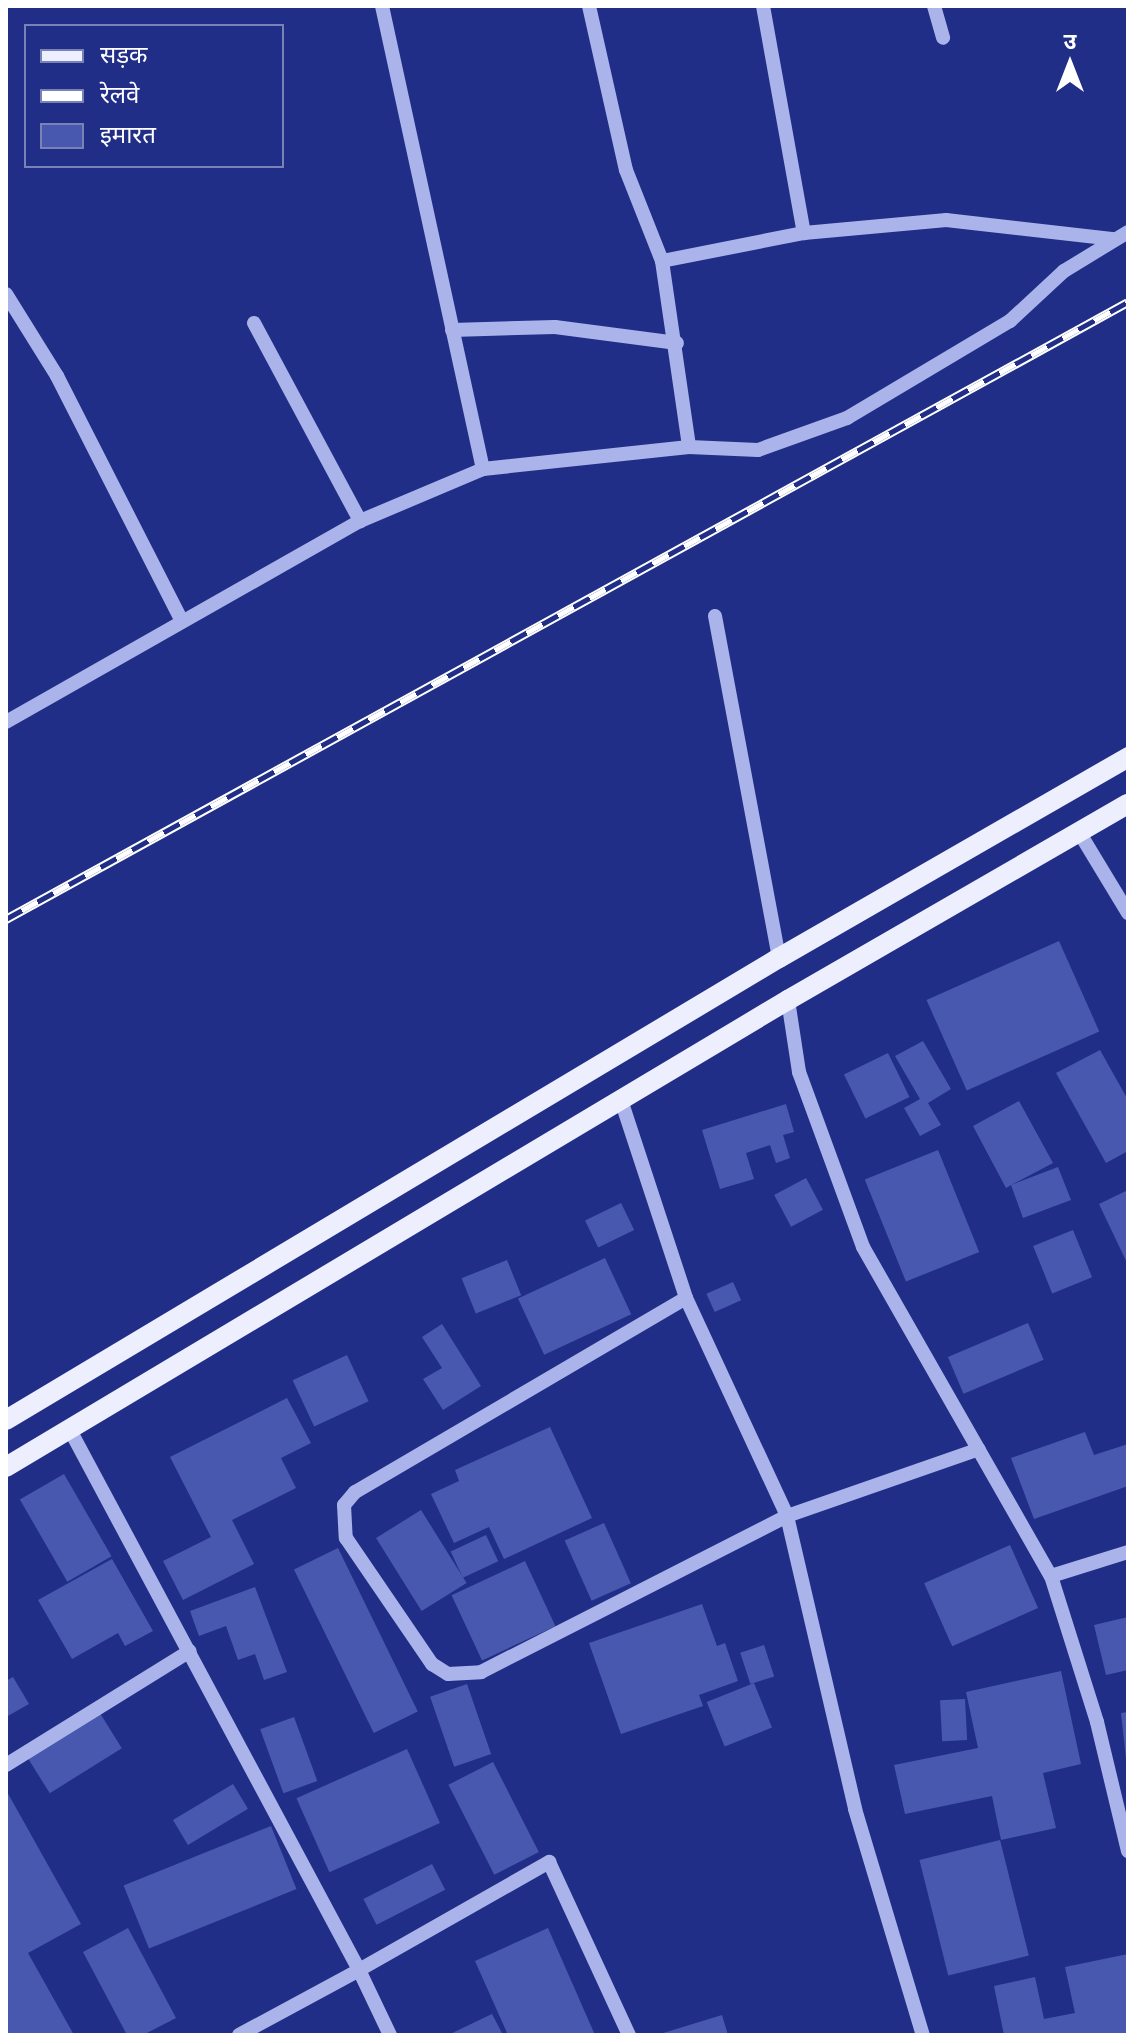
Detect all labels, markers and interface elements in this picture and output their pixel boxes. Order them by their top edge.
legend [24,24,284,168]
north arrow [1030,24,1110,104]
text: उ [1064,27,1076,53]
text: सड़क [100,39,148,68]
text: रेलवे [100,79,139,108]
text: इमारत [100,119,156,148]

